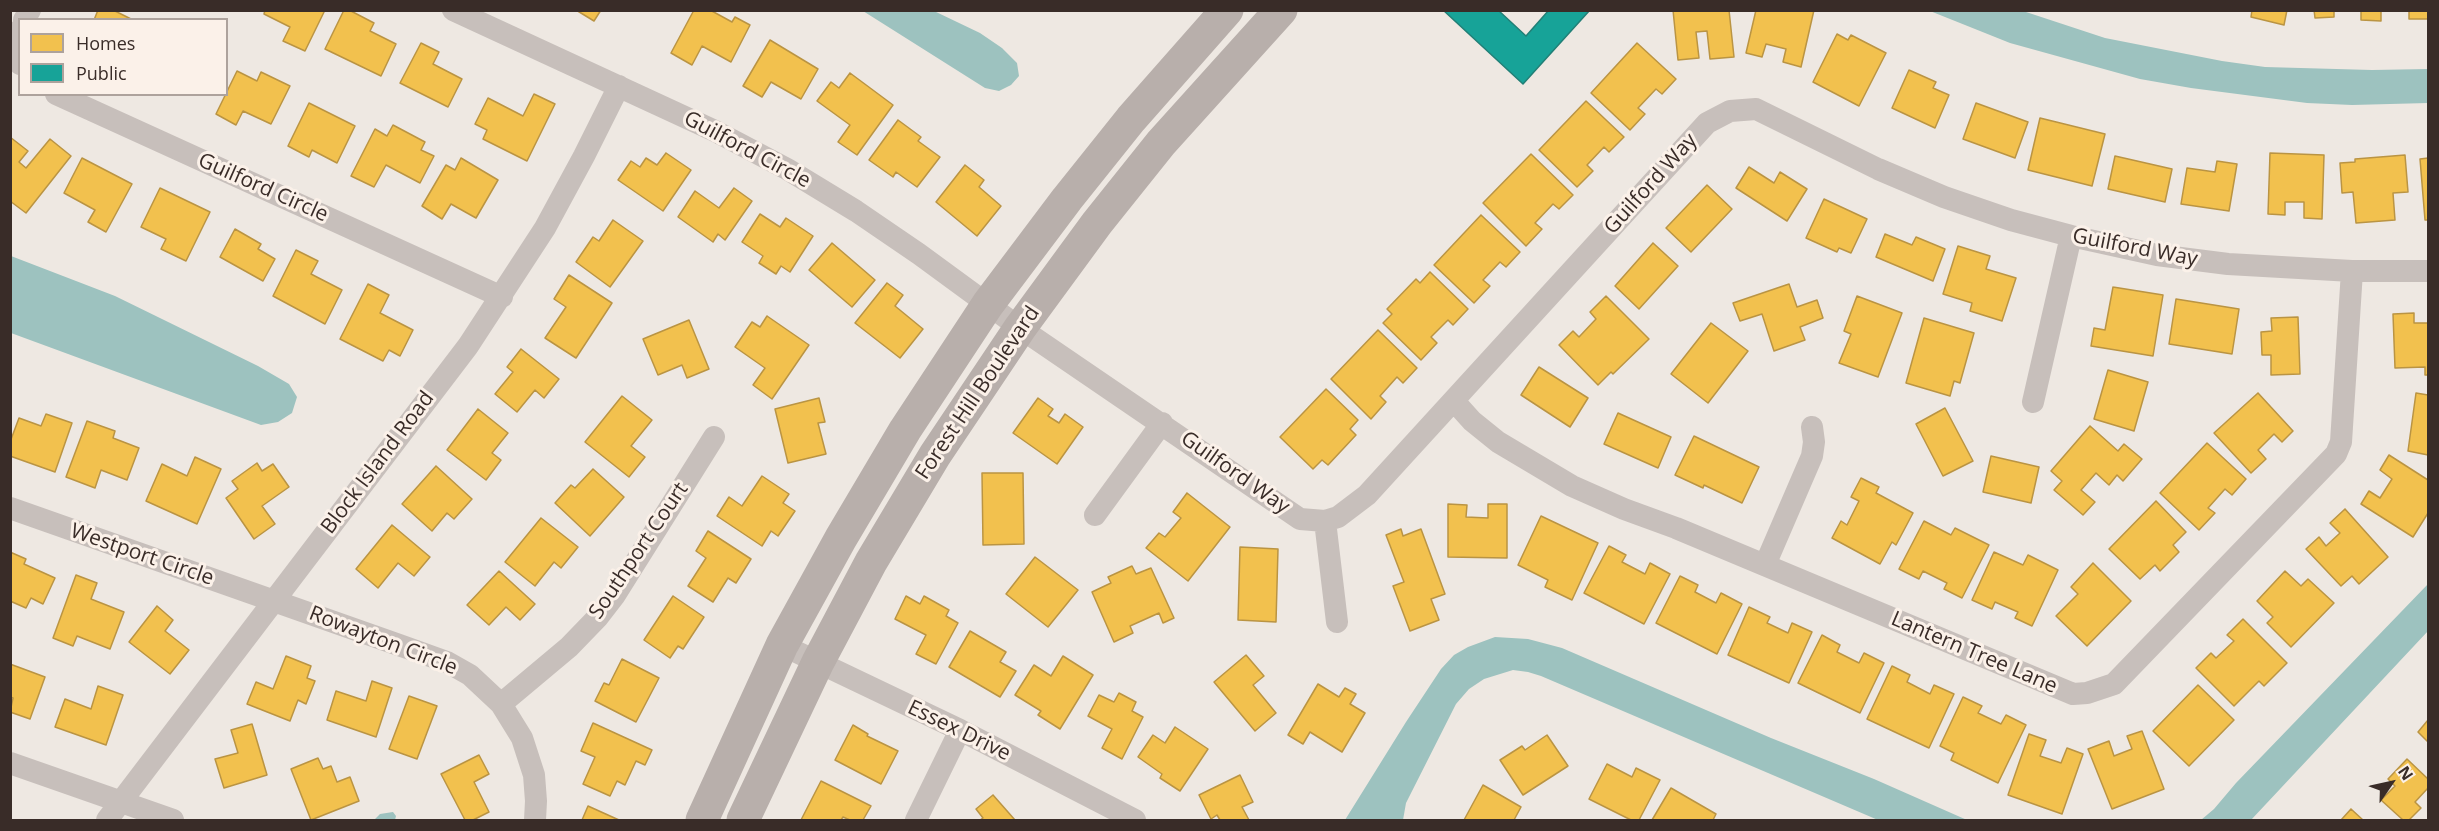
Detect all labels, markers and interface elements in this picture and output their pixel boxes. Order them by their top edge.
legend [18,18,228,96]
text: Homes [76,31,135,55]
text: Public [76,61,127,85]
street label: Guilford Circle [679,106,815,194]
street label: Guilford Way [1599,128,1703,240]
street label: Guilford Circle [194,148,332,228]
street label: Guilford Way [2070,224,2200,272]
street label: Forest Hill Boulevard [911,302,1045,484]
street label: Block Island Road [316,387,440,539]
street label: Guilford Way [1176,426,1294,520]
street label: Southport Court [584,478,694,624]
street label: Westport Circle [67,519,217,591]
street label: Rowayton Circle [305,601,461,681]
street label: Lantern Tree Lane [1887,607,2061,699]
street label: Essex Drive [903,695,1015,767]
north arrow [2361,753,2421,813]
text: N [2393,761,2419,784]

